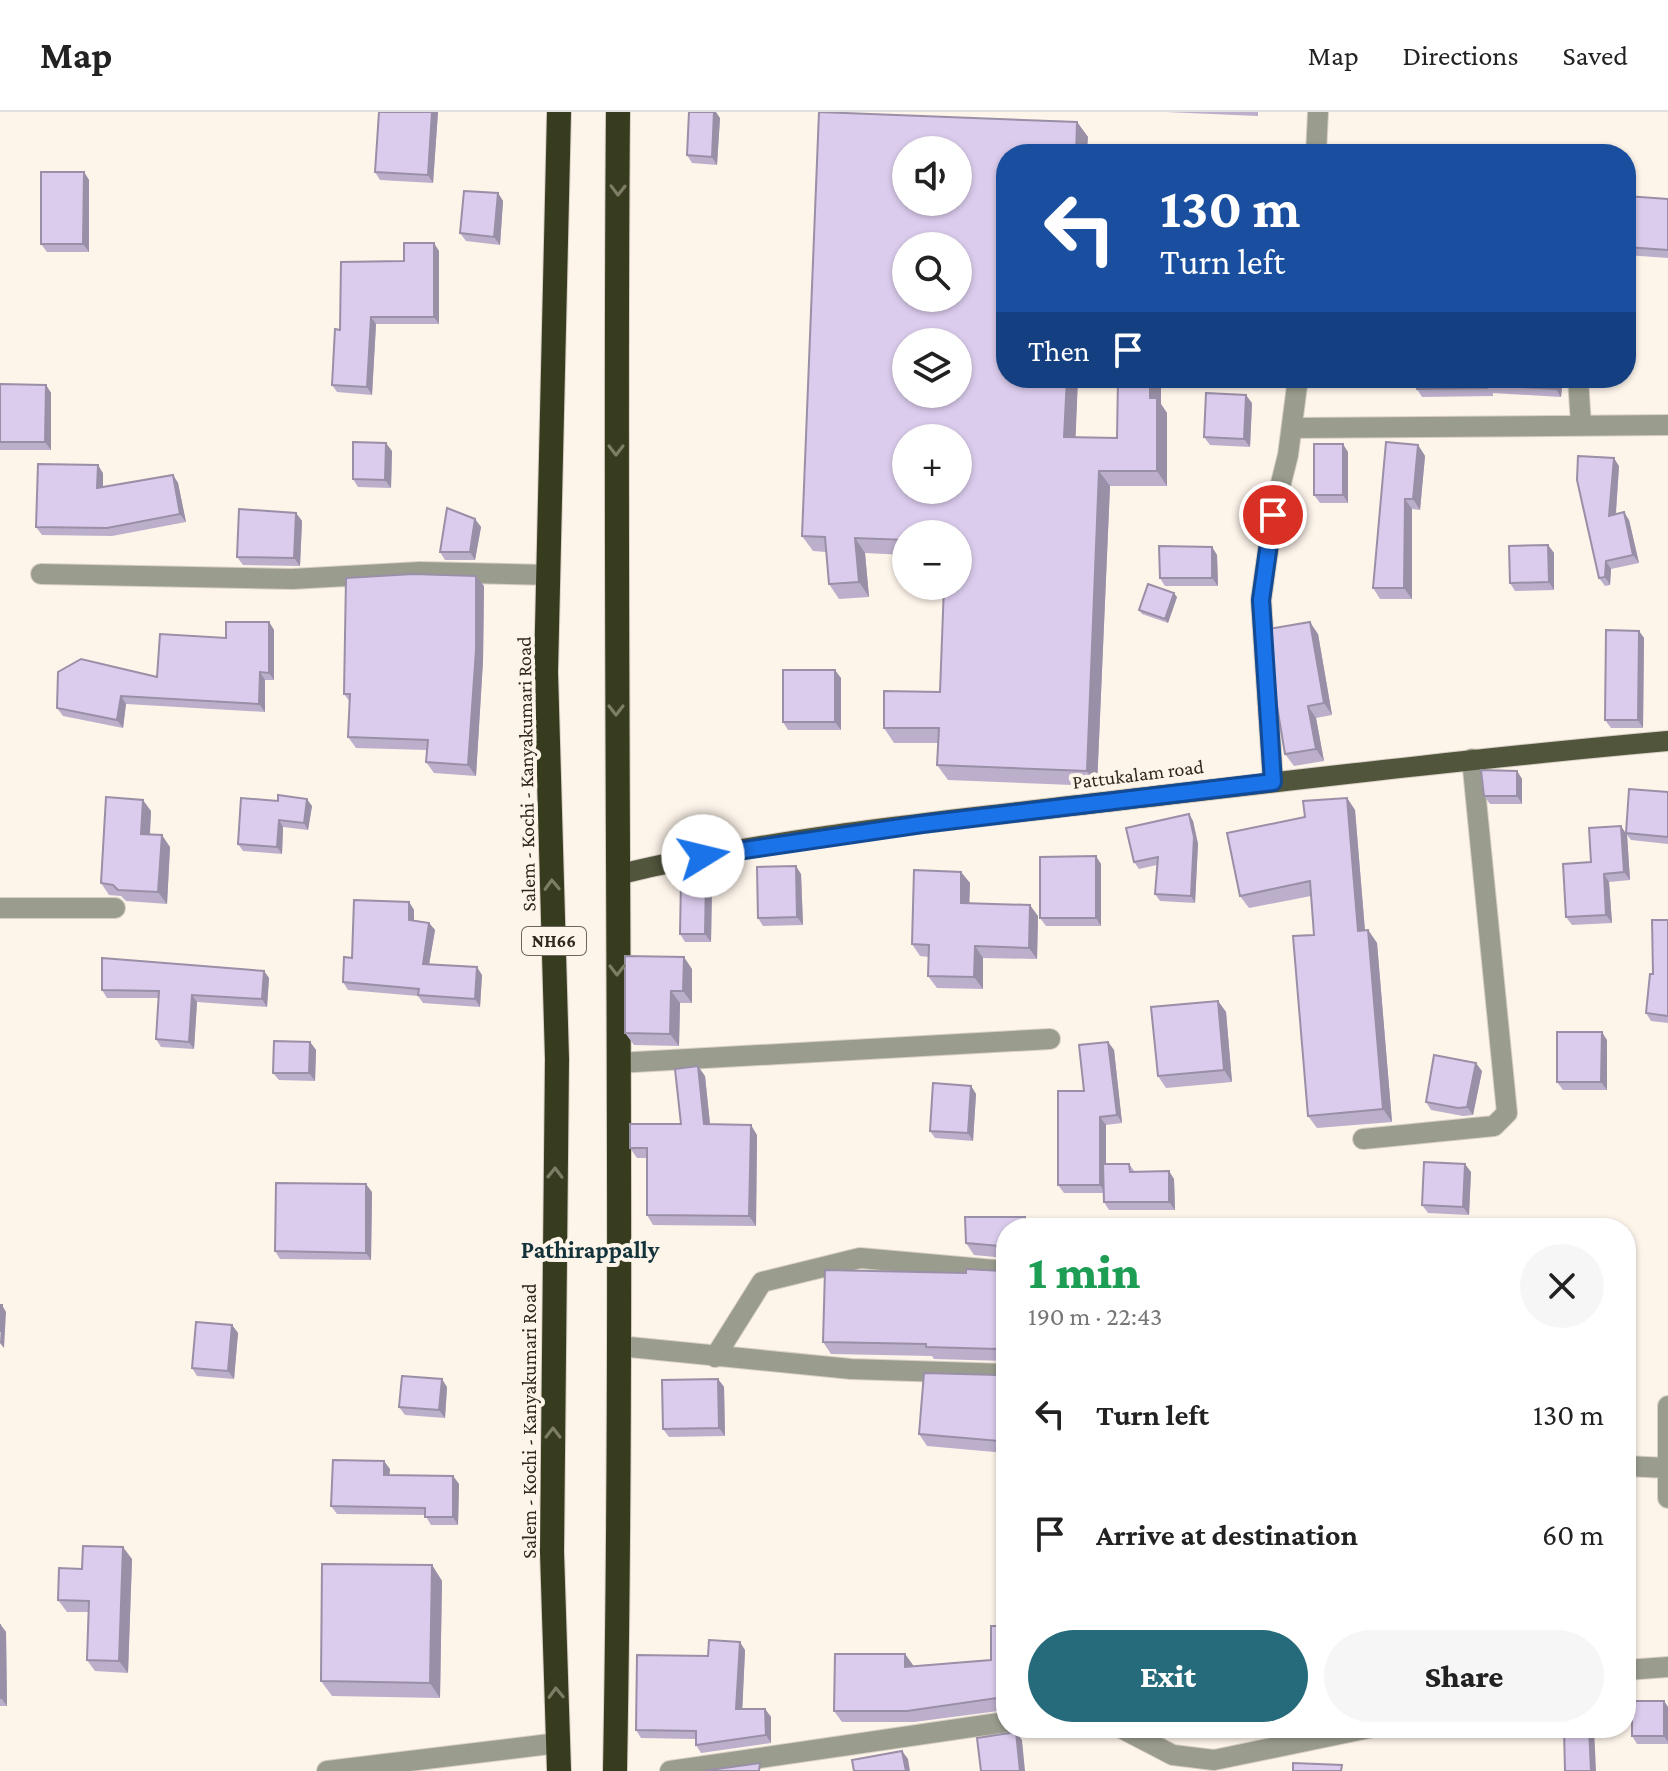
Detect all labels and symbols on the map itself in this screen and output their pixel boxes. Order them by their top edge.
one-way arrow [609,184,626,197]
one-way arrow [607,444,625,457]
pin [1239,481,1307,549]
street label: Salem - Kochi - Kanyakumari Road [513,636,540,912]
one-way arrow [607,704,625,717]
street label: Pattukalam road [1071,755,1205,793]
position arrow [661,814,745,898]
one-way arrow [543,878,561,891]
road number: NH66 [522,927,586,955]
one-way arrow [608,964,626,977]
one-way arrow [546,1166,564,1179]
district label: Pathirappally [521,1236,660,1263]
street label: Salem - Kochi - Kanyakumari Road [518,1283,541,1559]
one-way arrow [544,1426,562,1439]
one-way arrow [548,1686,565,1699]

